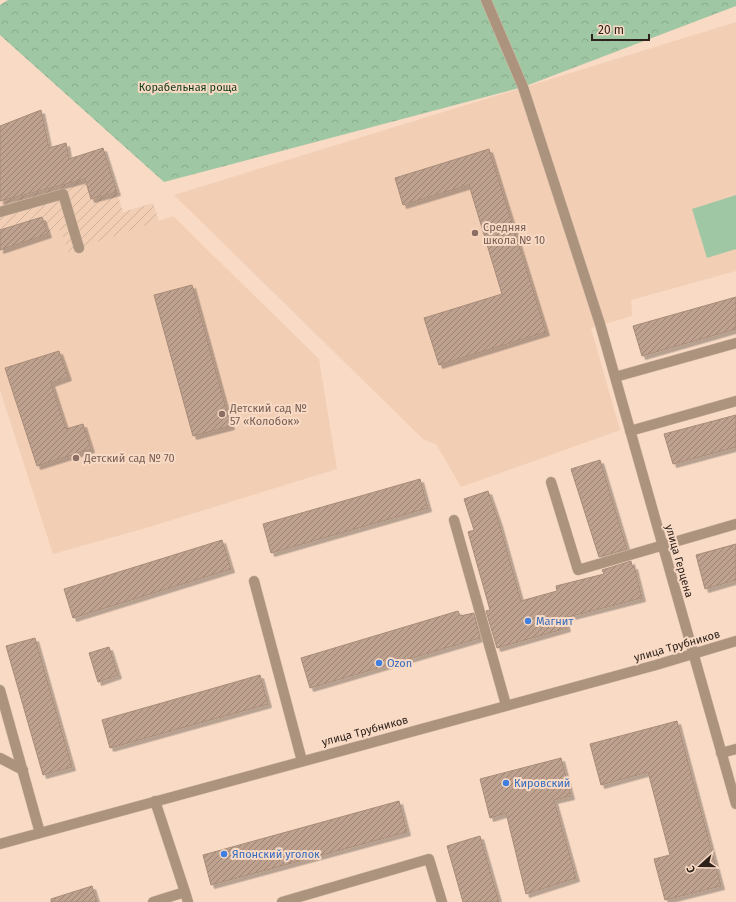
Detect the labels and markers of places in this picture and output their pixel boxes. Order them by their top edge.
place label: Средняя школа № 10 [483,221,545,247]
marker: Средняя школа № 10 [470,228,480,238]
place label: Детский сад № 57 «Колобок» [229,402,307,428]
marker: Детский сад № 57 «Колобок» [217,409,227,419]
place label: Детский сад № 70 [83,452,175,465]
marker: Детский сад № 70 [71,453,81,463]
place label: Магнит [536,615,573,628]
marker: Магнит [523,616,533,626]
place label: Ozon [387,657,412,670]
marker: Ozon [374,658,384,668]
place label: Кировский [514,777,570,790]
marker: Кировский [501,778,511,788]
place label: Японский уголок [232,848,320,861]
marker: Японский уголок [219,849,229,859]

